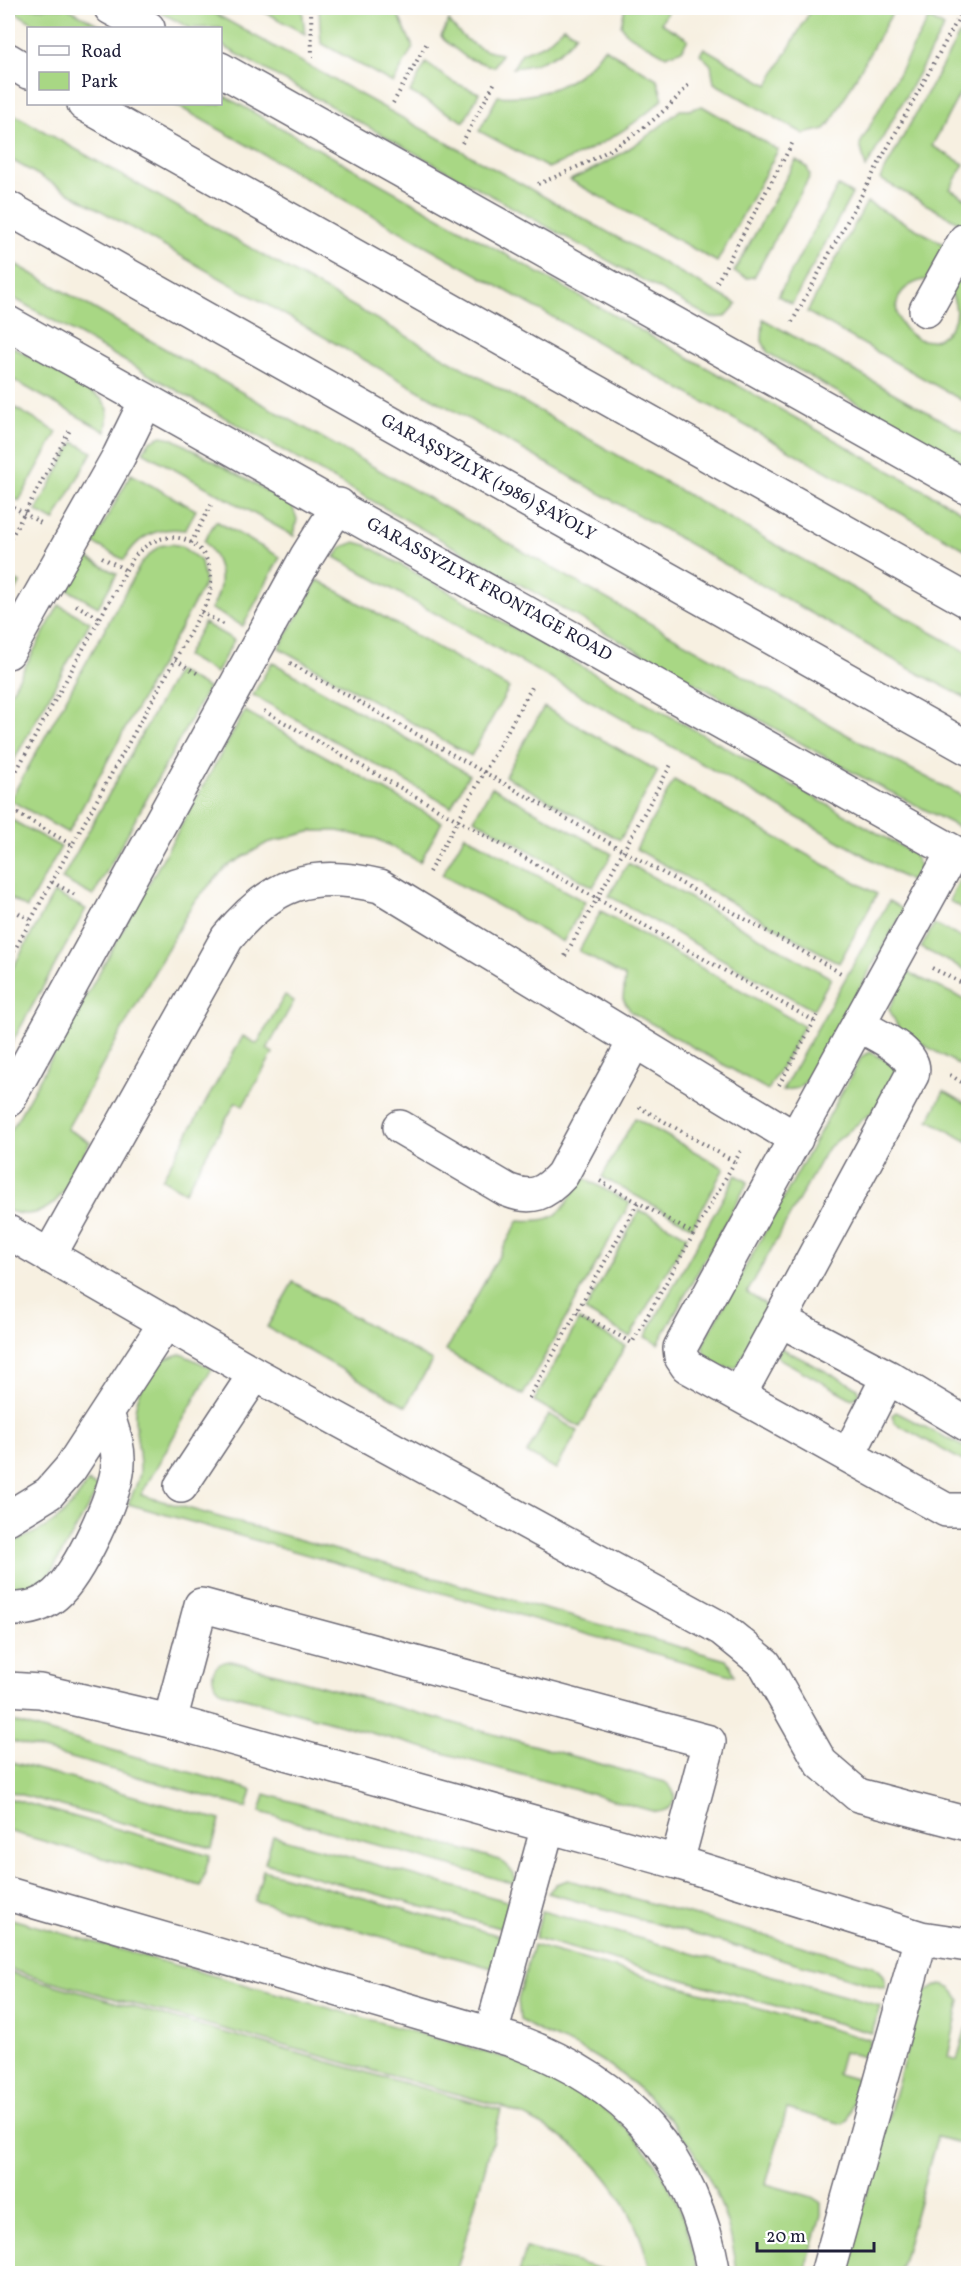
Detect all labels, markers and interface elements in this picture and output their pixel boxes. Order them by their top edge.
legend [27,27,222,105]
text: Road [81,40,122,65]
text: Park [81,70,118,95]
street label: GARAŞSYZLYK (1986) ŞAÝOLY [376,408,600,548]
street label: GARASSYZLYK FRONTAGE ROAD [362,512,616,668]
scale bar [757,2215,874,2253]
text: 20 m [766,2225,806,2250]

